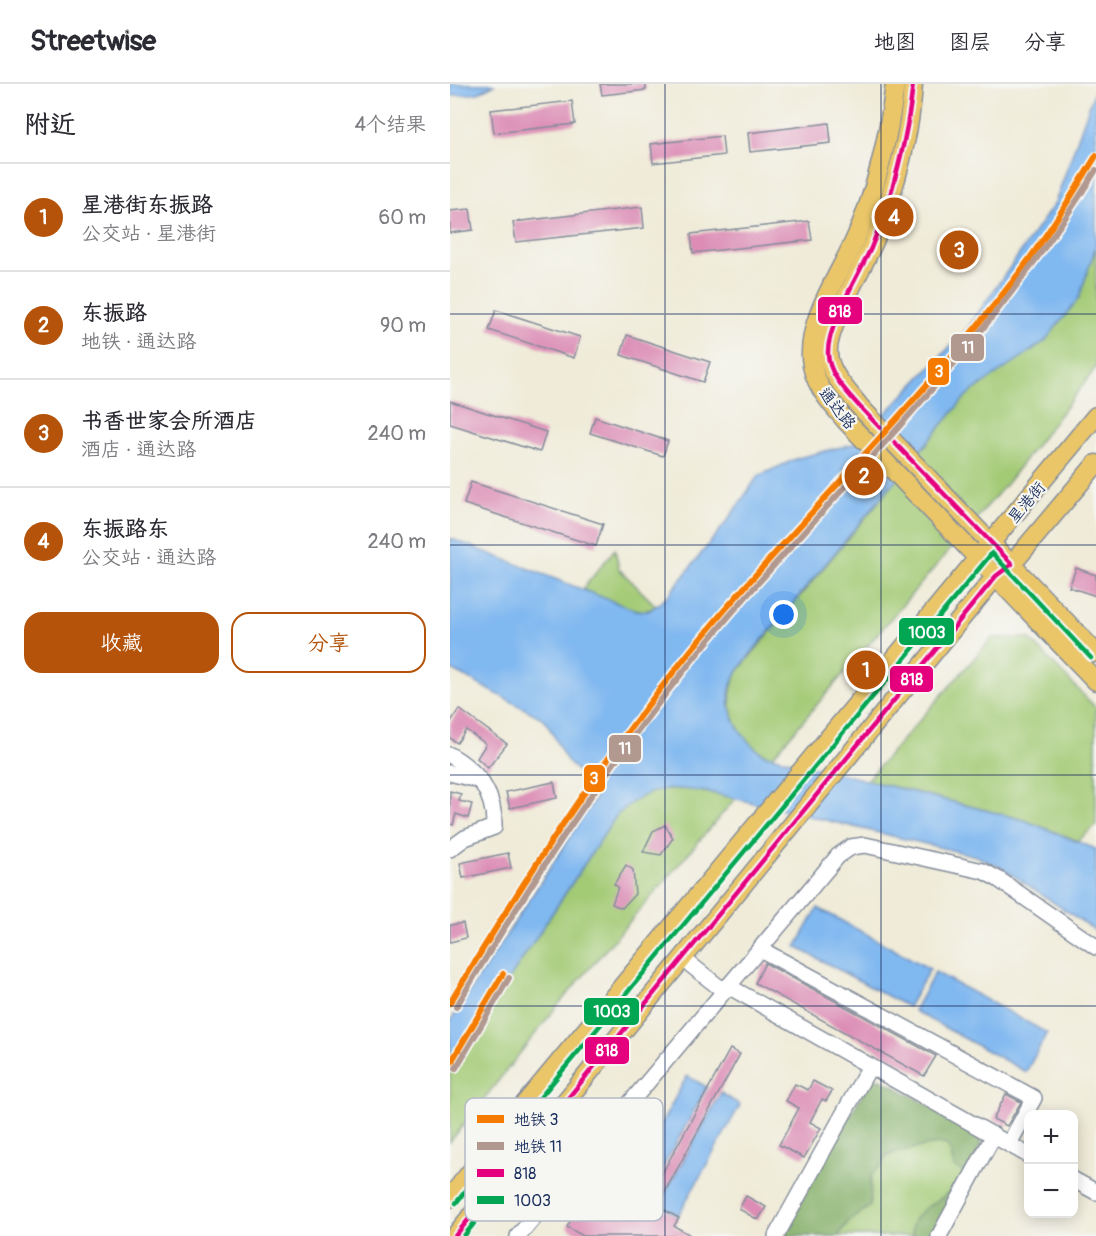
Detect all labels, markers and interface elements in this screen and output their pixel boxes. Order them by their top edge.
text: Streetwise [30,24,156,59]
text: 地图 [874,29,916,56]
text: 图层 [949,29,991,56]
text: 分享 [1024,29,1066,56]
text: 附近 [24,109,76,141]
text: 4个结果 [354,112,426,137]
text: 星港街东振路 [81,191,213,219]
pin: 4 [874,194,914,240]
text: 1 [40,205,47,230]
text: 60 m [379,205,426,230]
text: 公交站 · 星港街 [81,221,216,246]
pin: 3 [940,228,978,272]
line badge: 818 [817,296,863,325]
text: 东振路 [81,299,147,327]
text: 818 [829,302,851,322]
text: 2 [38,313,49,338]
text: 90 m [380,313,426,338]
text: 地铁 · 通达路 [81,329,196,354]
line badge: 11 [950,333,985,362]
text: 11 [962,338,974,358]
line badge: 3 [927,357,950,386]
text: 3 [935,362,944,382]
street label: 通达路 [814,384,860,434]
text: 书香世家会所酒店 [81,407,257,435]
text: 3 [38,421,49,446]
text: 240 m [367,421,426,446]
text: 酒店 · 通达路 [81,437,196,462]
pin: 2 [844,454,884,498]
street label: 星港街 [1004,478,1050,527]
text: 东振路东 [81,515,169,543]
text: 4 [38,529,49,554]
text: 240 m [367,529,426,554]
text: 公交站 · 通达路 [81,545,216,570]
your location [769,600,798,629]
button: 收藏 [24,612,219,673]
button: 分享 [231,612,426,673]
line badge: 1003 [898,617,955,646]
text: 1003 [908,623,946,643]
pin: 1 [846,648,886,692]
line badge: 818 [889,665,934,693]
text: 818 [901,670,923,690]
line badge: 11 [608,734,642,763]
text: 11 [619,739,631,759]
line badge: 3 [583,764,606,793]
text: 3 [590,769,599,789]
line badge: 1003 [583,997,640,1026]
text: 1003 [593,1002,631,1022]
line badge: 818 [584,1036,630,1065]
text: 818 [596,1041,618,1061]
legend [465,1098,663,1221]
text: 地铁 3 [514,1110,558,1130]
map controls [1024,1110,1078,1218]
button: + [1024,1110,1078,1164]
text: 地铁 11 [514,1137,562,1157]
text: 818 [514,1164,536,1184]
button: − [1024,1164,1078,1218]
text: 1003 [514,1191,551,1211]

